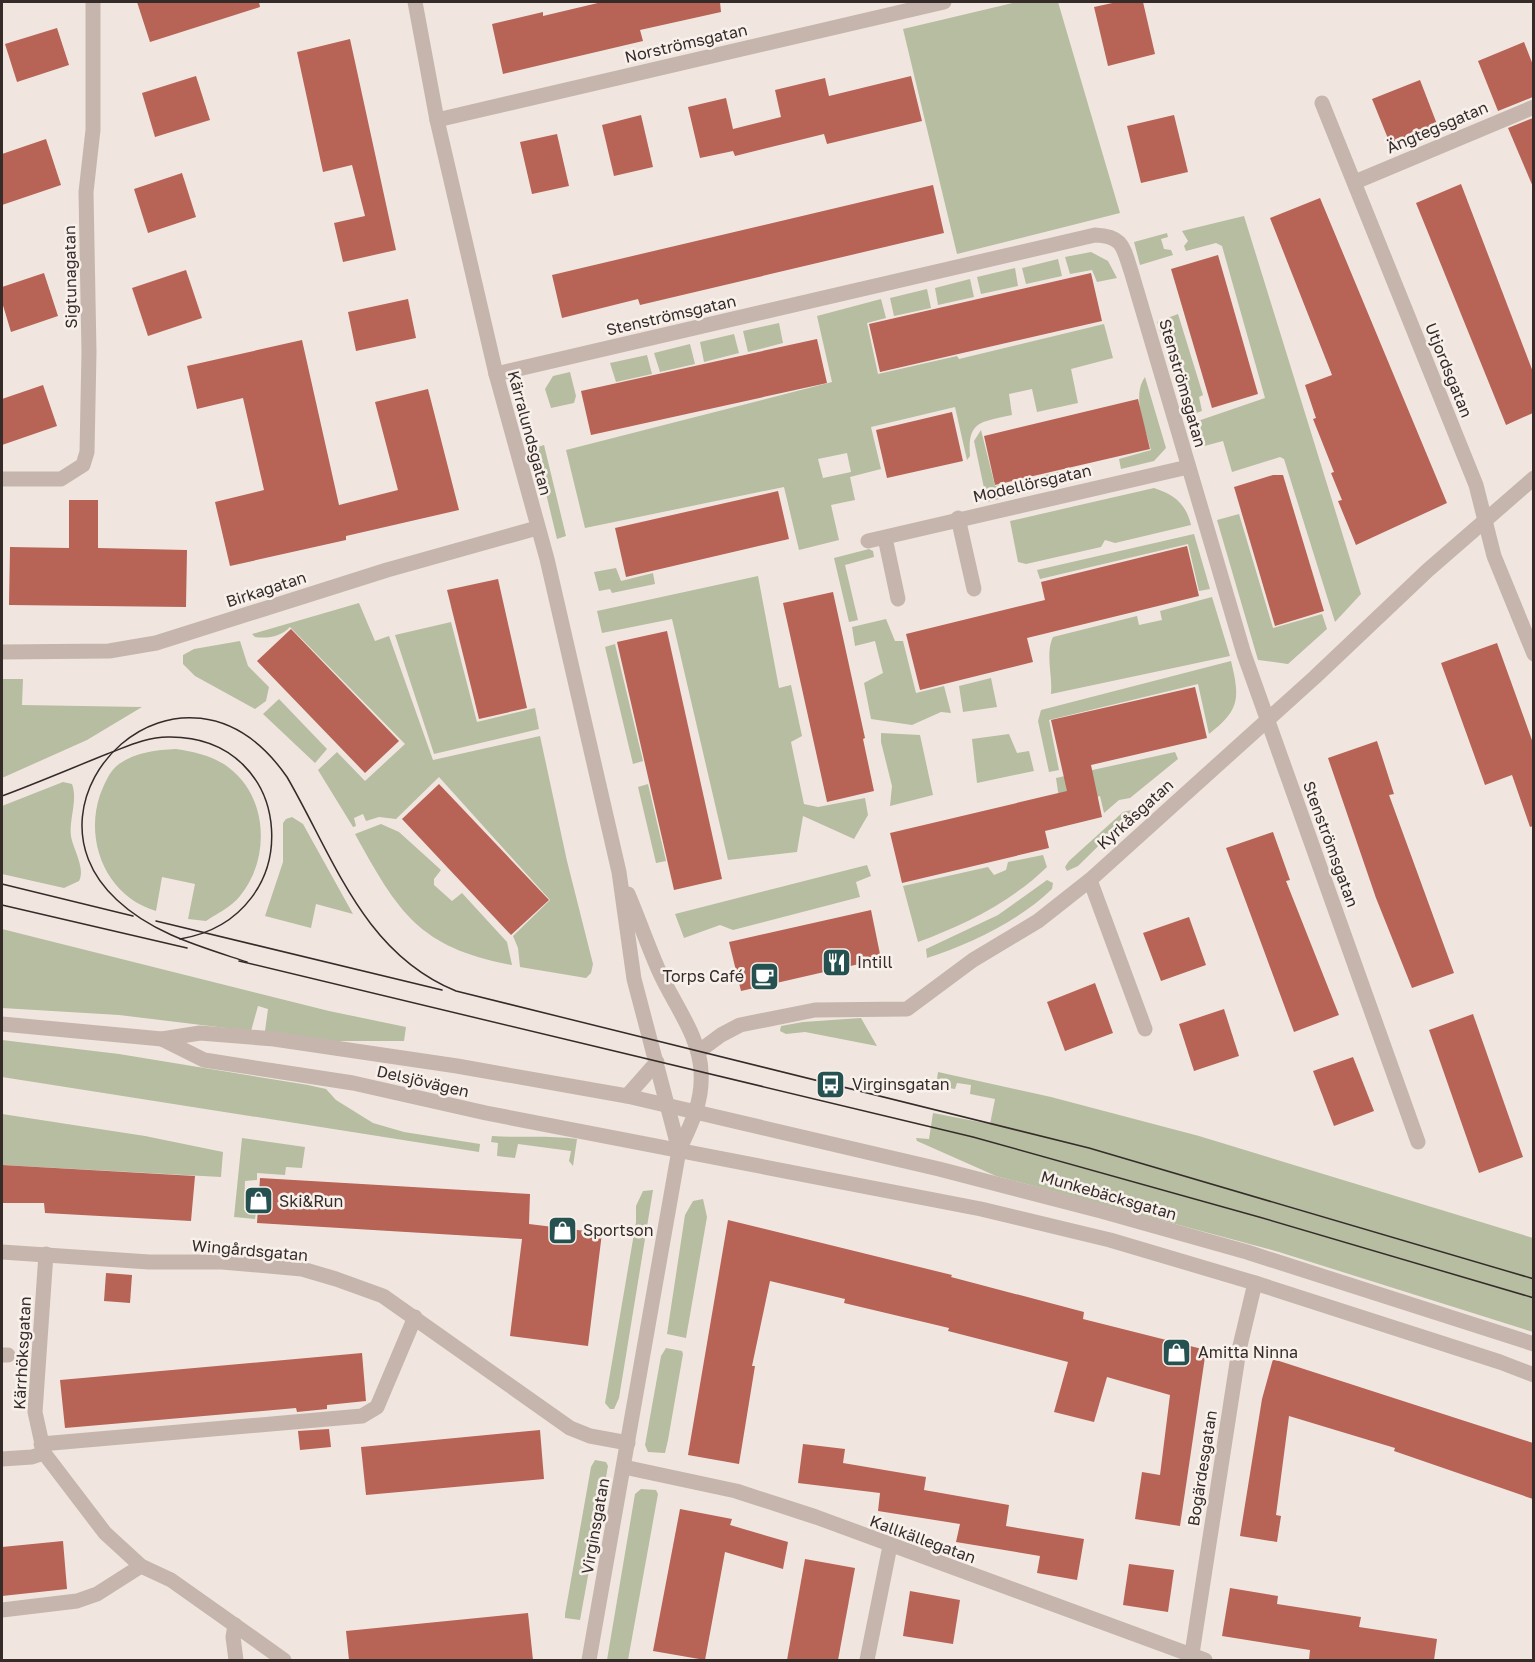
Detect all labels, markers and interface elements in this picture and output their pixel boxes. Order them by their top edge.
street label: Norströmsgatan [623,19,749,67]
street label: Ängtegsgatan [1383,97,1491,157]
street label: Sigtunagatan [59,225,81,329]
street label: Stenströmsgatan [604,290,738,340]
street label: Stenströmsgatan [1155,316,1211,450]
street label: Utjordsgatan [1421,320,1477,420]
street label: Kärralundsgatan [504,368,556,498]
street label: Modellörsgatan [971,460,1093,506]
street label: Birkagatan [223,567,309,611]
street label: Kyrkåsgatan [1093,774,1177,854]
street label: Stenströmsgatan [1299,778,1363,910]
restaurant icon: Intill [820,946,852,978]
place label: Intill [857,952,893,972]
cafe icon: Torps Café [749,960,781,992]
place label: Torps Café [662,966,744,986]
street label: Delsjövägen [375,1061,471,1101]
bus stop icon: Virginsgatan [815,1068,847,1100]
place label: Virginsgatan [852,1074,950,1094]
street label: Munkebäcksgatan [1039,1166,1179,1224]
shop icon: Ski&Run [242,1185,274,1217]
place label: Ski&Run [279,1191,343,1211]
shop icon: Sportson [546,1214,578,1246]
place label: Sportson [583,1220,654,1240]
street label: Wingårdsgatan [191,1235,309,1265]
street label: Kärrhöksgatan [9,1296,35,1410]
shop icon: Amitta Ninna [1161,1336,1193,1368]
place label: Amitta Ninna [1198,1342,1298,1362]
street label: Bogärdesgatan [1183,1409,1221,1527]
street label: Virginsgatan [577,1476,613,1576]
street label: Kallkällegatan [867,1511,979,1567]

